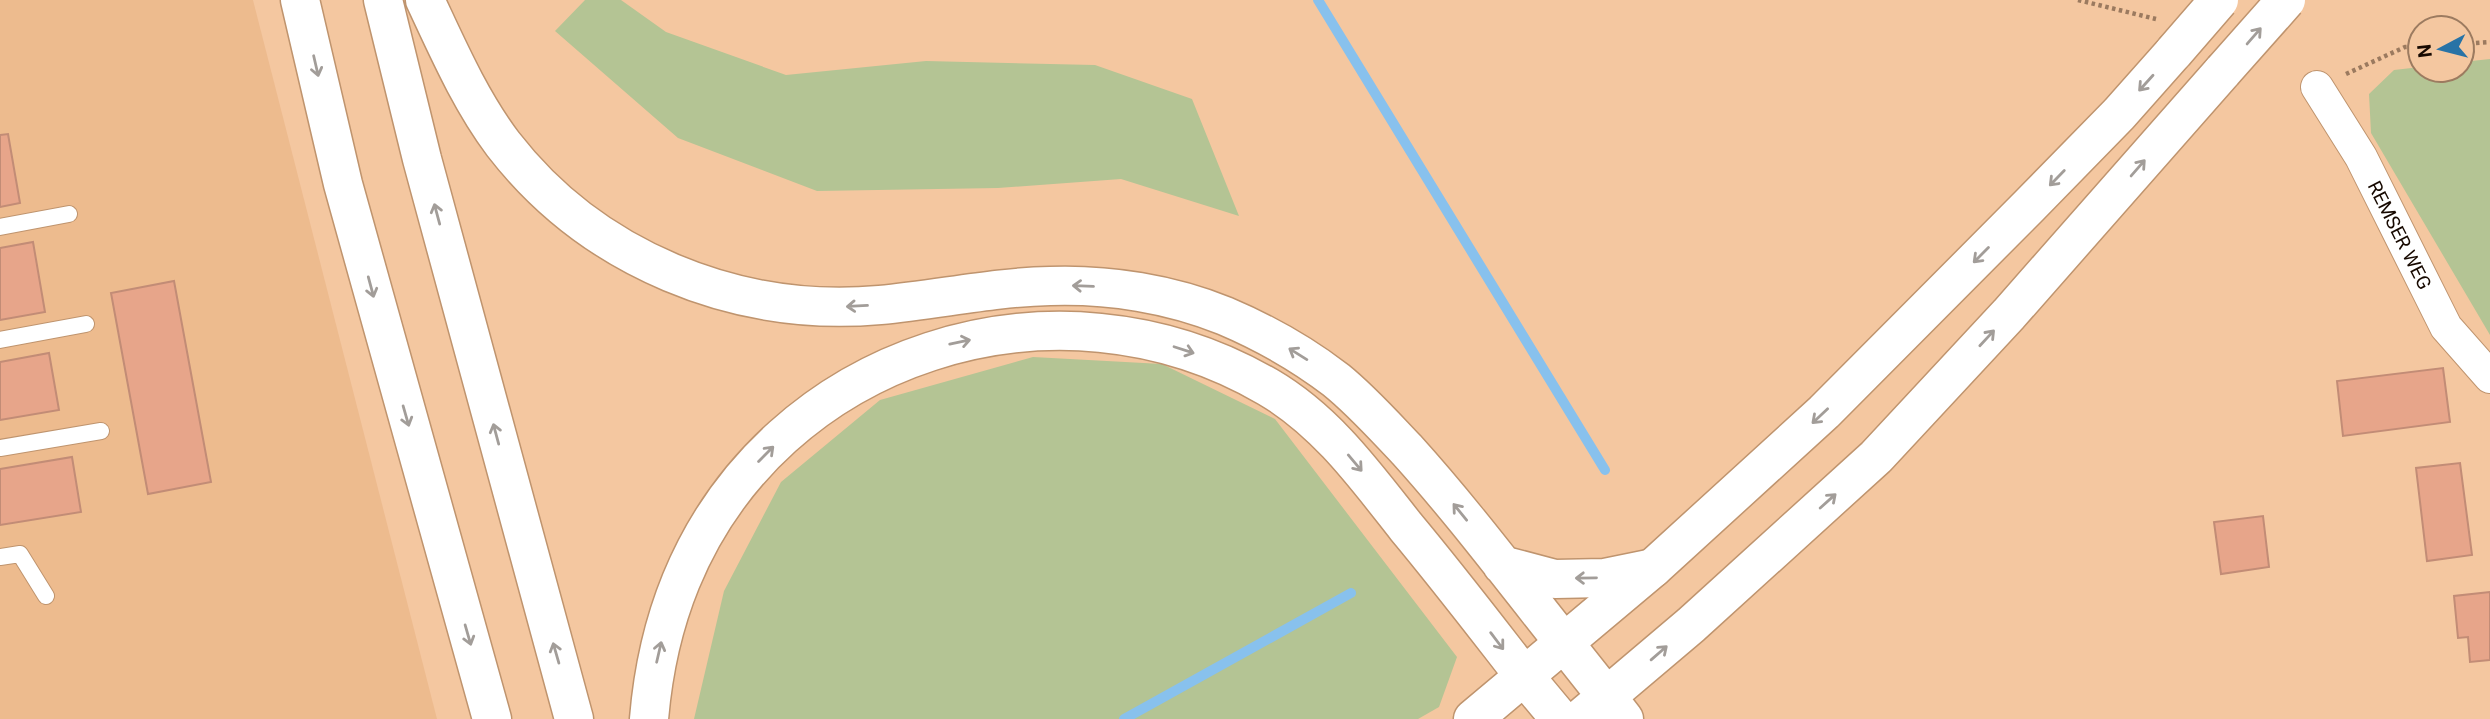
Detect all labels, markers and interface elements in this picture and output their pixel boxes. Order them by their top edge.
north arrow [2406,14,2476,84]
one-way arrow [2246,27,2262,45]
text: N [2412,43,2437,59]
one-way arrow [310,55,323,77]
one-way arrow [2138,74,2155,91]
one-way arrow [2130,159,2146,177]
one-way arrow [2049,169,2066,186]
street label: REMSER WEG [2363,177,2437,293]
one-way arrow [430,203,443,226]
one-way arrow [1973,246,1990,263]
one-way arrow [365,276,378,298]
one-way arrow [1072,280,1095,293]
one-way arrow [846,300,869,313]
one-way arrow [1978,330,1995,347]
one-way arrow [948,335,971,348]
one-way arrow [1173,345,1195,357]
one-way arrow [1289,346,1308,361]
one-way arrow [401,405,414,427]
one-way arrow [1812,407,1829,424]
one-way arrow [489,423,502,446]
one-way arrow [757,446,774,463]
one-way arrow [1347,453,1363,471]
one-way arrow [1819,492,1836,509]
one-way arrow [1452,504,1467,522]
one-way arrow [1575,572,1598,585]
one-way arrow [462,623,475,646]
one-way arrow [1489,631,1504,650]
one-way arrow [653,641,666,663]
one-way arrow [548,643,561,665]
one-way arrow [1649,645,1667,661]

